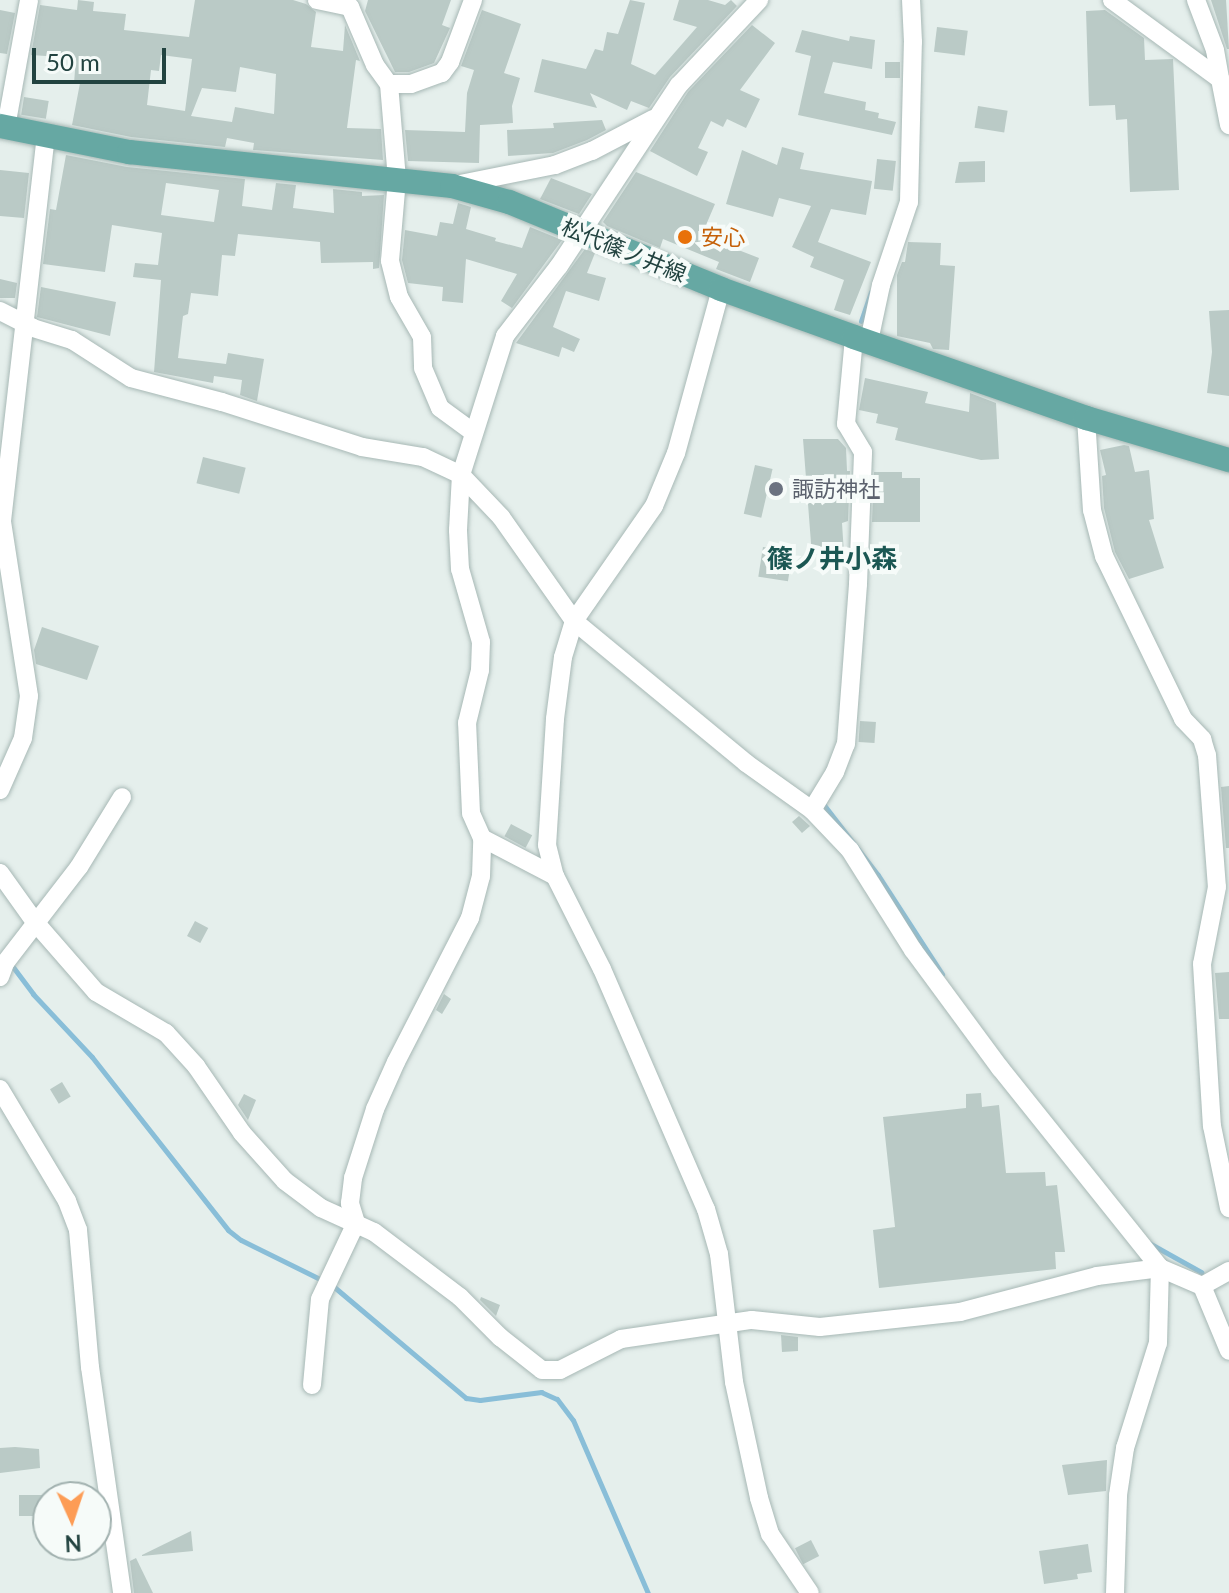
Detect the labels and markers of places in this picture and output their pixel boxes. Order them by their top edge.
place label: 安心 [701,224,745,250]
marker: 安心 [676,228,694,246]
place label: 諏訪神社 [792,476,880,502]
marker: 諏訪神社 [767,480,785,498]

